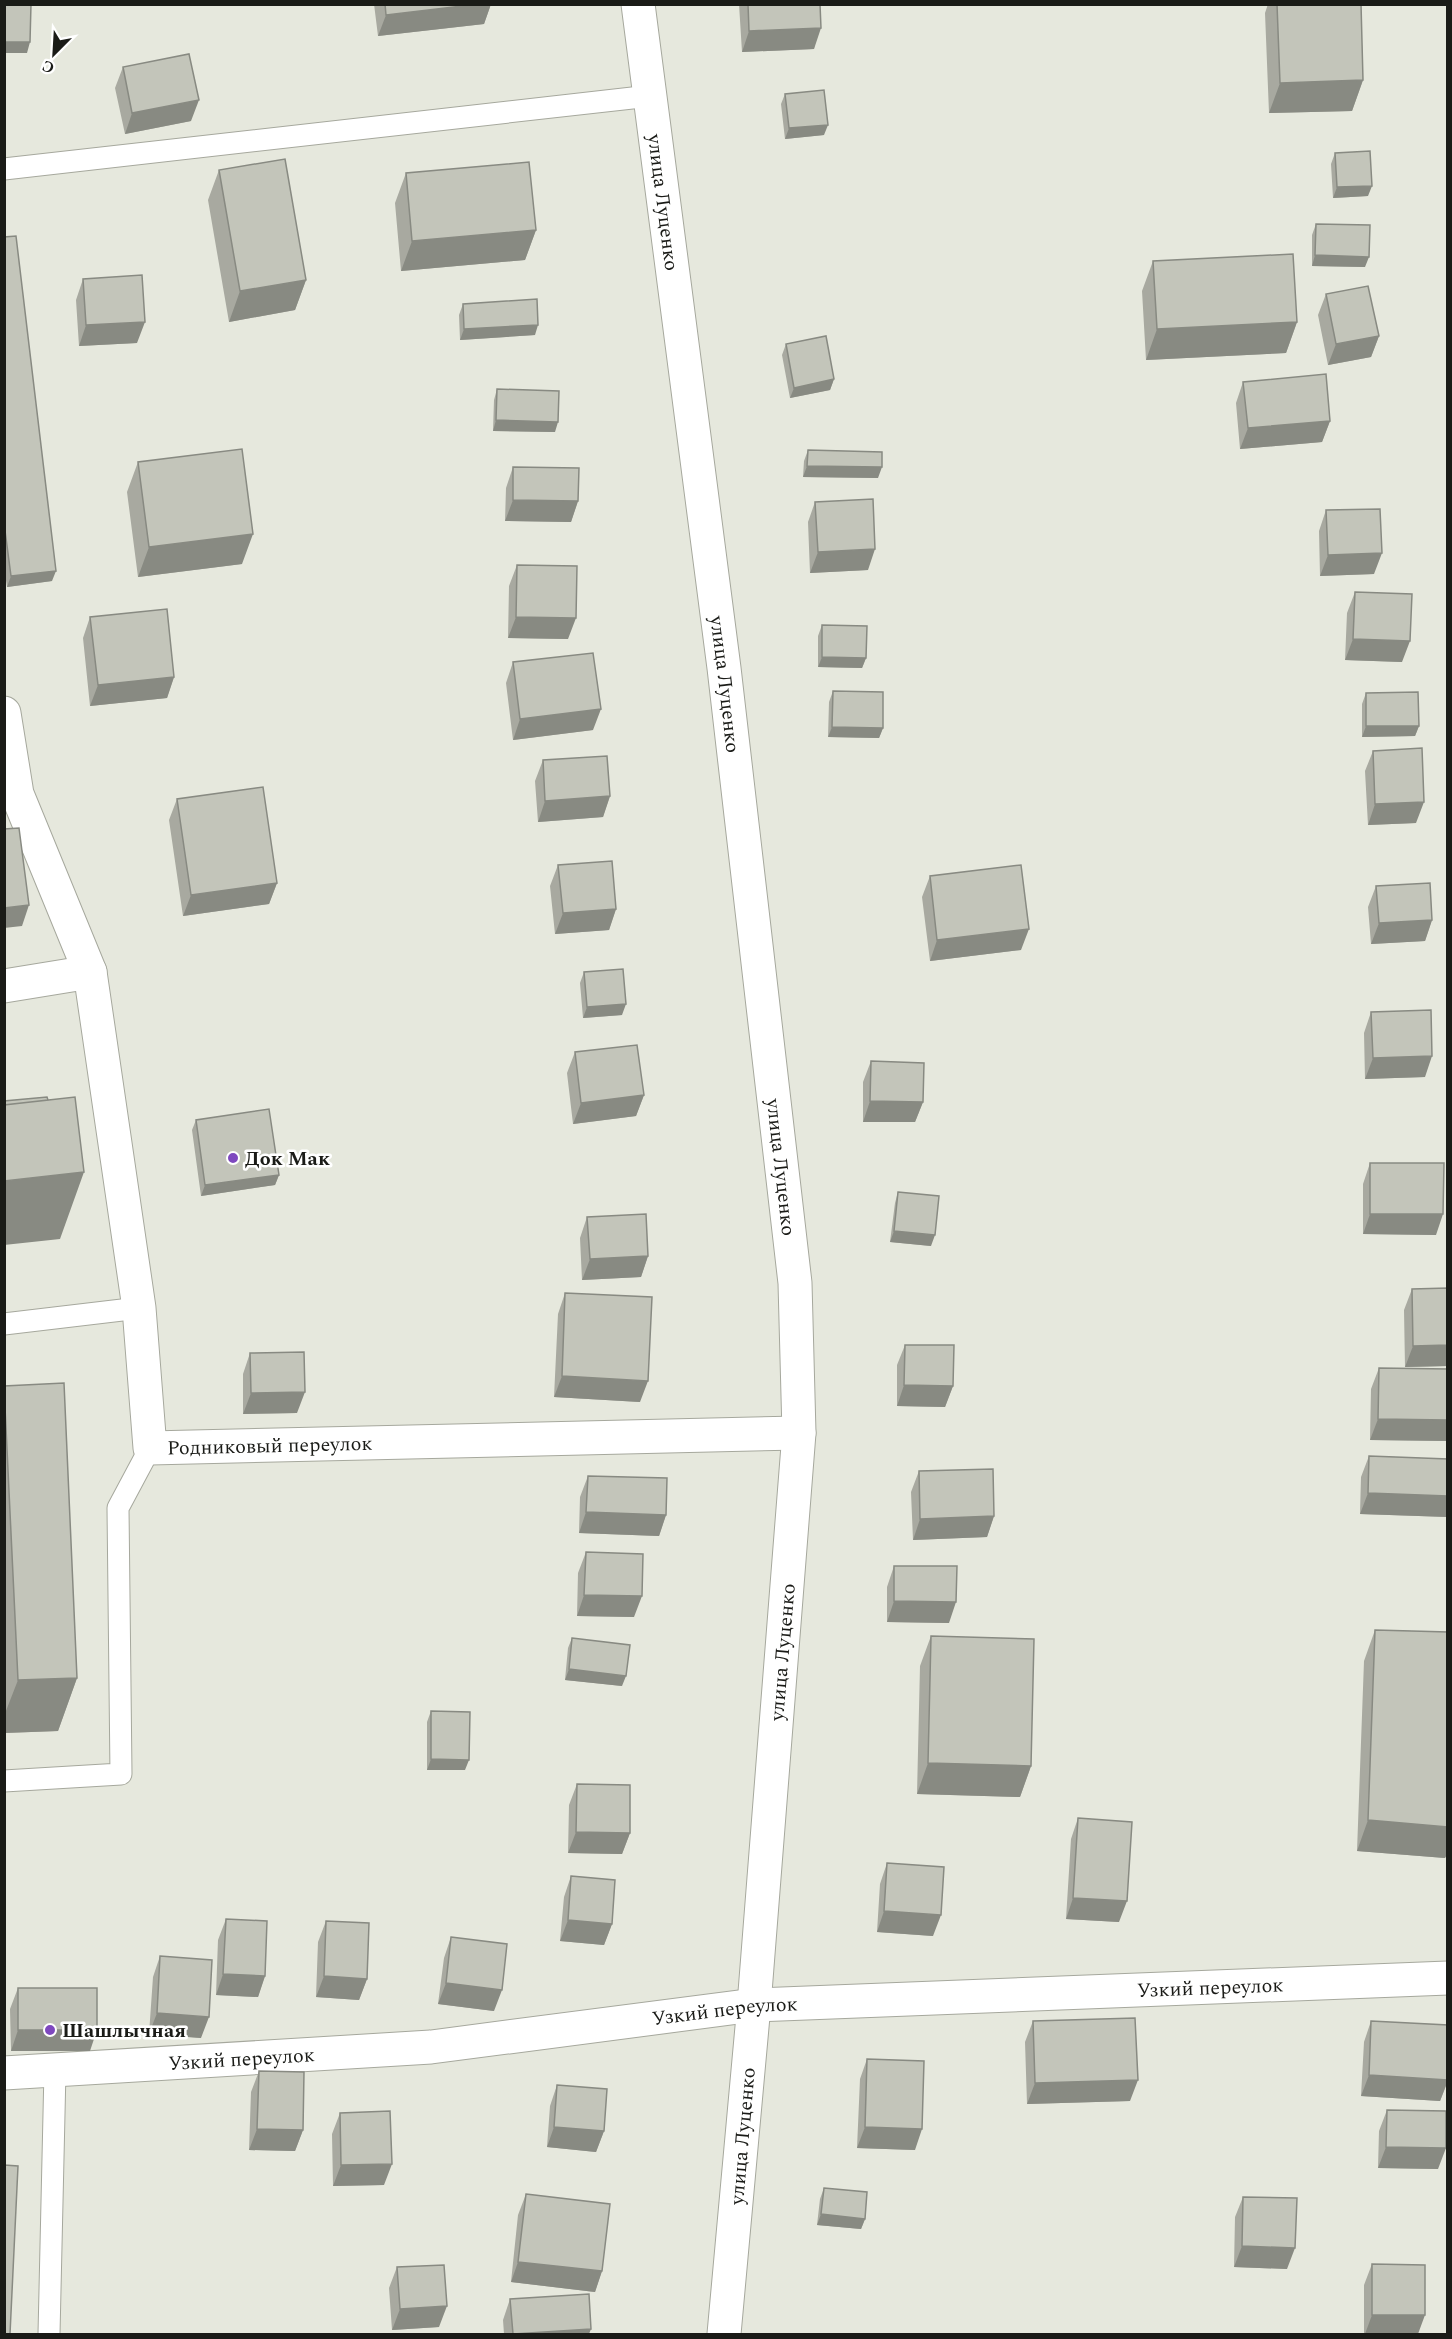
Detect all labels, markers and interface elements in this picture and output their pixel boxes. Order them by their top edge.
north arrow [24,24,84,84]
text: С [38,54,58,80]
street label: улица Луценко [639,131,686,273]
street label: улица Луценко [701,613,748,755]
street label: улица Луценко [758,1096,803,1237]
place label: Док Мак [245,1144,330,1174]
marker: Док Мак [226,1151,240,1165]
street label: Родниковый переулок [167,1429,373,1464]
street label: улица Луценко [762,1582,804,1723]
street label: Узкий переулок [1136,1970,1284,2006]
street label: Узкий переулок [650,1989,798,2034]
place label: Шашлычная [62,2016,186,2046]
marker: Шашлычная [43,2023,57,2037]
street label: Узкий переулок [168,2040,316,2079]
street label: улица Луценко [722,2066,764,2207]

